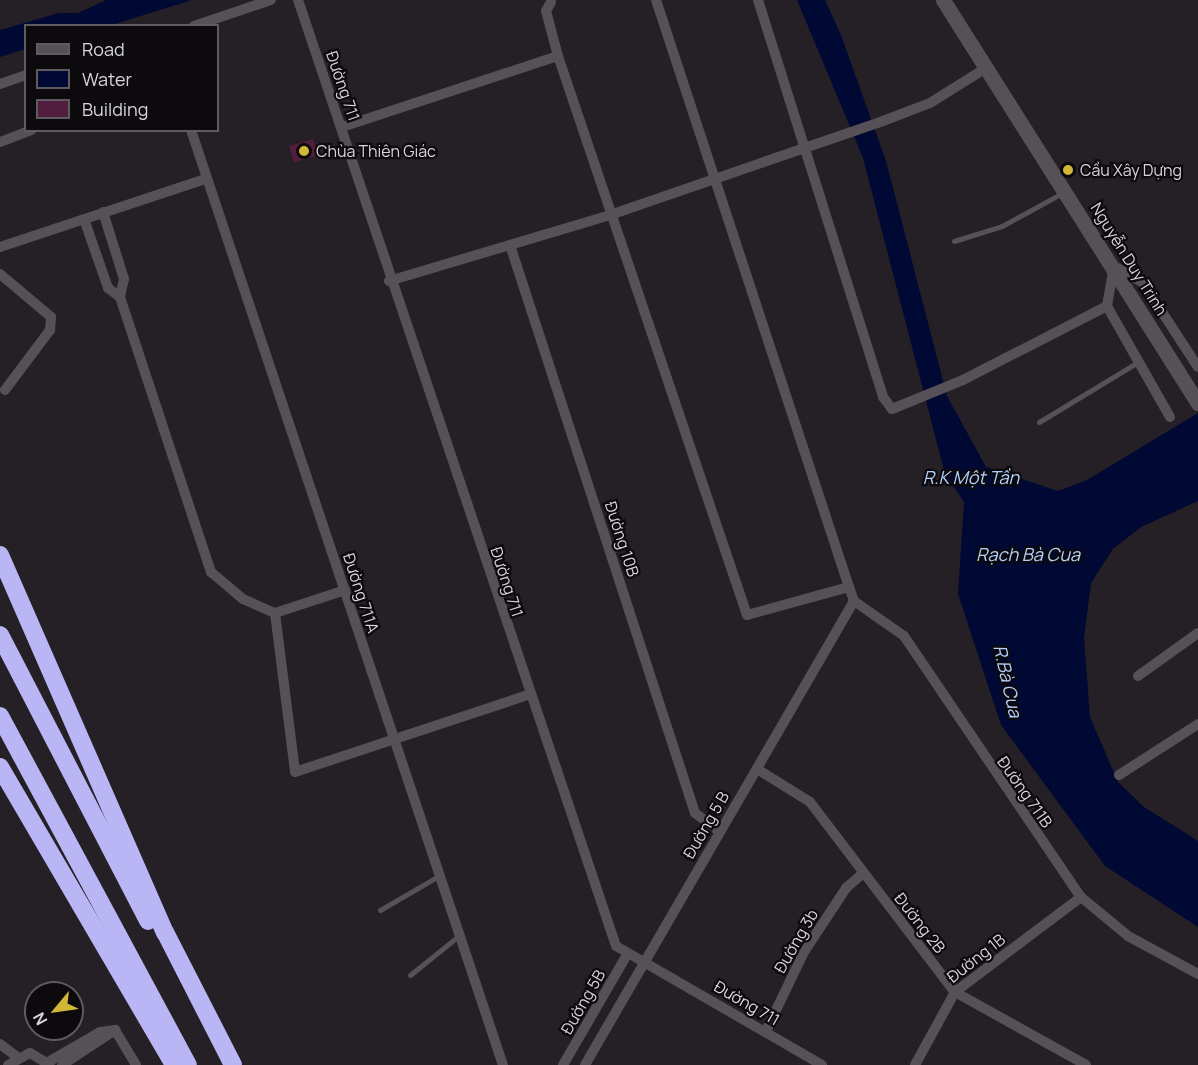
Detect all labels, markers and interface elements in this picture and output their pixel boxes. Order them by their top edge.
legend [24,24,219,132]
text: Road [82,37,125,61]
street label: Đường 711 [322,49,364,123]
text: Water [82,67,132,91]
text: Building [82,97,148,121]
place label: Chùa Thiên Giác [316,141,436,161]
marker: Chùa Thiên Giác [297,144,311,158]
place label: Cầu Xây Dựng [1080,160,1182,180]
marker: Cầu Xây Dựng [1061,163,1075,177]
street label: Nguyễn Duy Trinh [1087,199,1171,319]
water label: R.K Một Tần [923,466,1019,488]
street label: Đường 10B [601,499,643,579]
water label: Rạch Bà Cua [976,543,1080,565]
street label: Đường 711 [487,545,527,619]
street label: Đường 711A [339,551,383,635]
water label: R.Bà Cua [989,642,1027,720]
street label: Đường 711B [994,753,1056,831]
street label: Đường 5 B [679,788,733,862]
street label: Đường 2B [891,889,949,957]
street label: Đường 3b [770,906,822,976]
street label: Đường 1B [943,929,1009,987]
street label: Đường 5B [557,966,609,1038]
street label: Đường 711 [711,977,783,1029]
north arrow [24,981,84,1041]
text: N [28,1008,52,1029]

